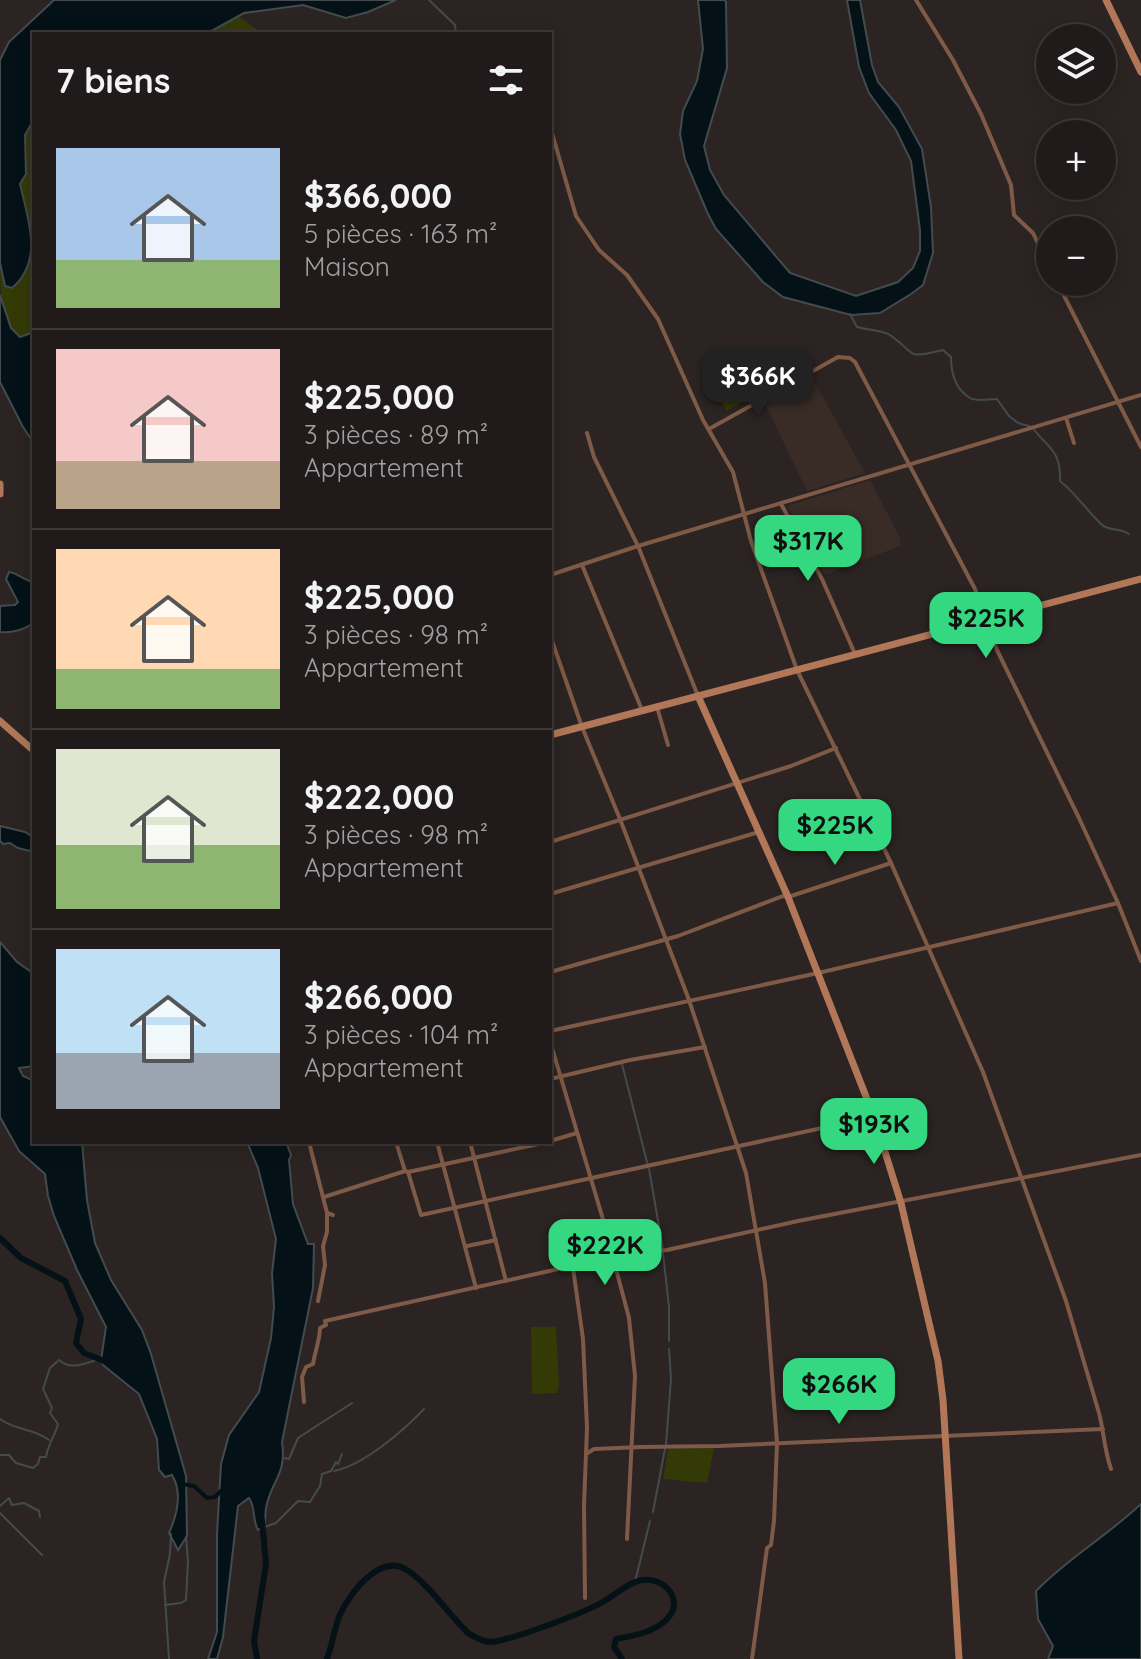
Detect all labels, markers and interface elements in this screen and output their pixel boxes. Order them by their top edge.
map controls [1036,24,1116,296]
button: layers [1036,24,1116,104]
icon: filters [484,58,528,102]
text: 7 biens [56,59,170,102]
button: + [1036,120,1116,200]
text: $366,000 [304,174,452,217]
icon: home [120,180,216,276]
button: − [1036,216,1116,296]
text: 5 pièces · 163 m² [304,217,497,250]
text: Maison [304,250,390,283]
pin: $366K [702,350,814,418]
text: $366K [720,359,796,392]
text: $225,000 [304,375,455,418]
icon: home [120,381,216,477]
text: 3 pièces · 89 m² [304,418,488,451]
text: Appartement [304,451,464,484]
pin: $317K [752,515,864,583]
text: $317K [773,524,843,557]
text: $225,000 [304,575,455,618]
icon: home [120,581,216,677]
pin: $225K [930,592,1042,660]
text: $225K [947,601,1025,634]
text: 3 pièces · 98 m² [304,618,488,651]
text: Appartement [304,651,464,684]
text: $222,000 [304,775,454,818]
icon: home [120,781,216,877]
pin: $225K [779,799,891,867]
text: $225K [796,808,874,841]
text: 3 pièces · 98 m² [304,818,488,851]
text: Appartement [304,851,464,884]
text: $266,000 [304,975,453,1018]
icon: home [120,981,216,1077]
text: 3 pièces · 104 m² [304,1018,498,1051]
text: Appartement [304,1051,464,1084]
pin: $193K [818,1098,930,1166]
text: $193K [838,1107,910,1140]
pin: $222K [549,1219,661,1287]
text: $222K [567,1228,643,1261]
pin: $266K [783,1358,895,1426]
text: $266K [801,1367,877,1400]

